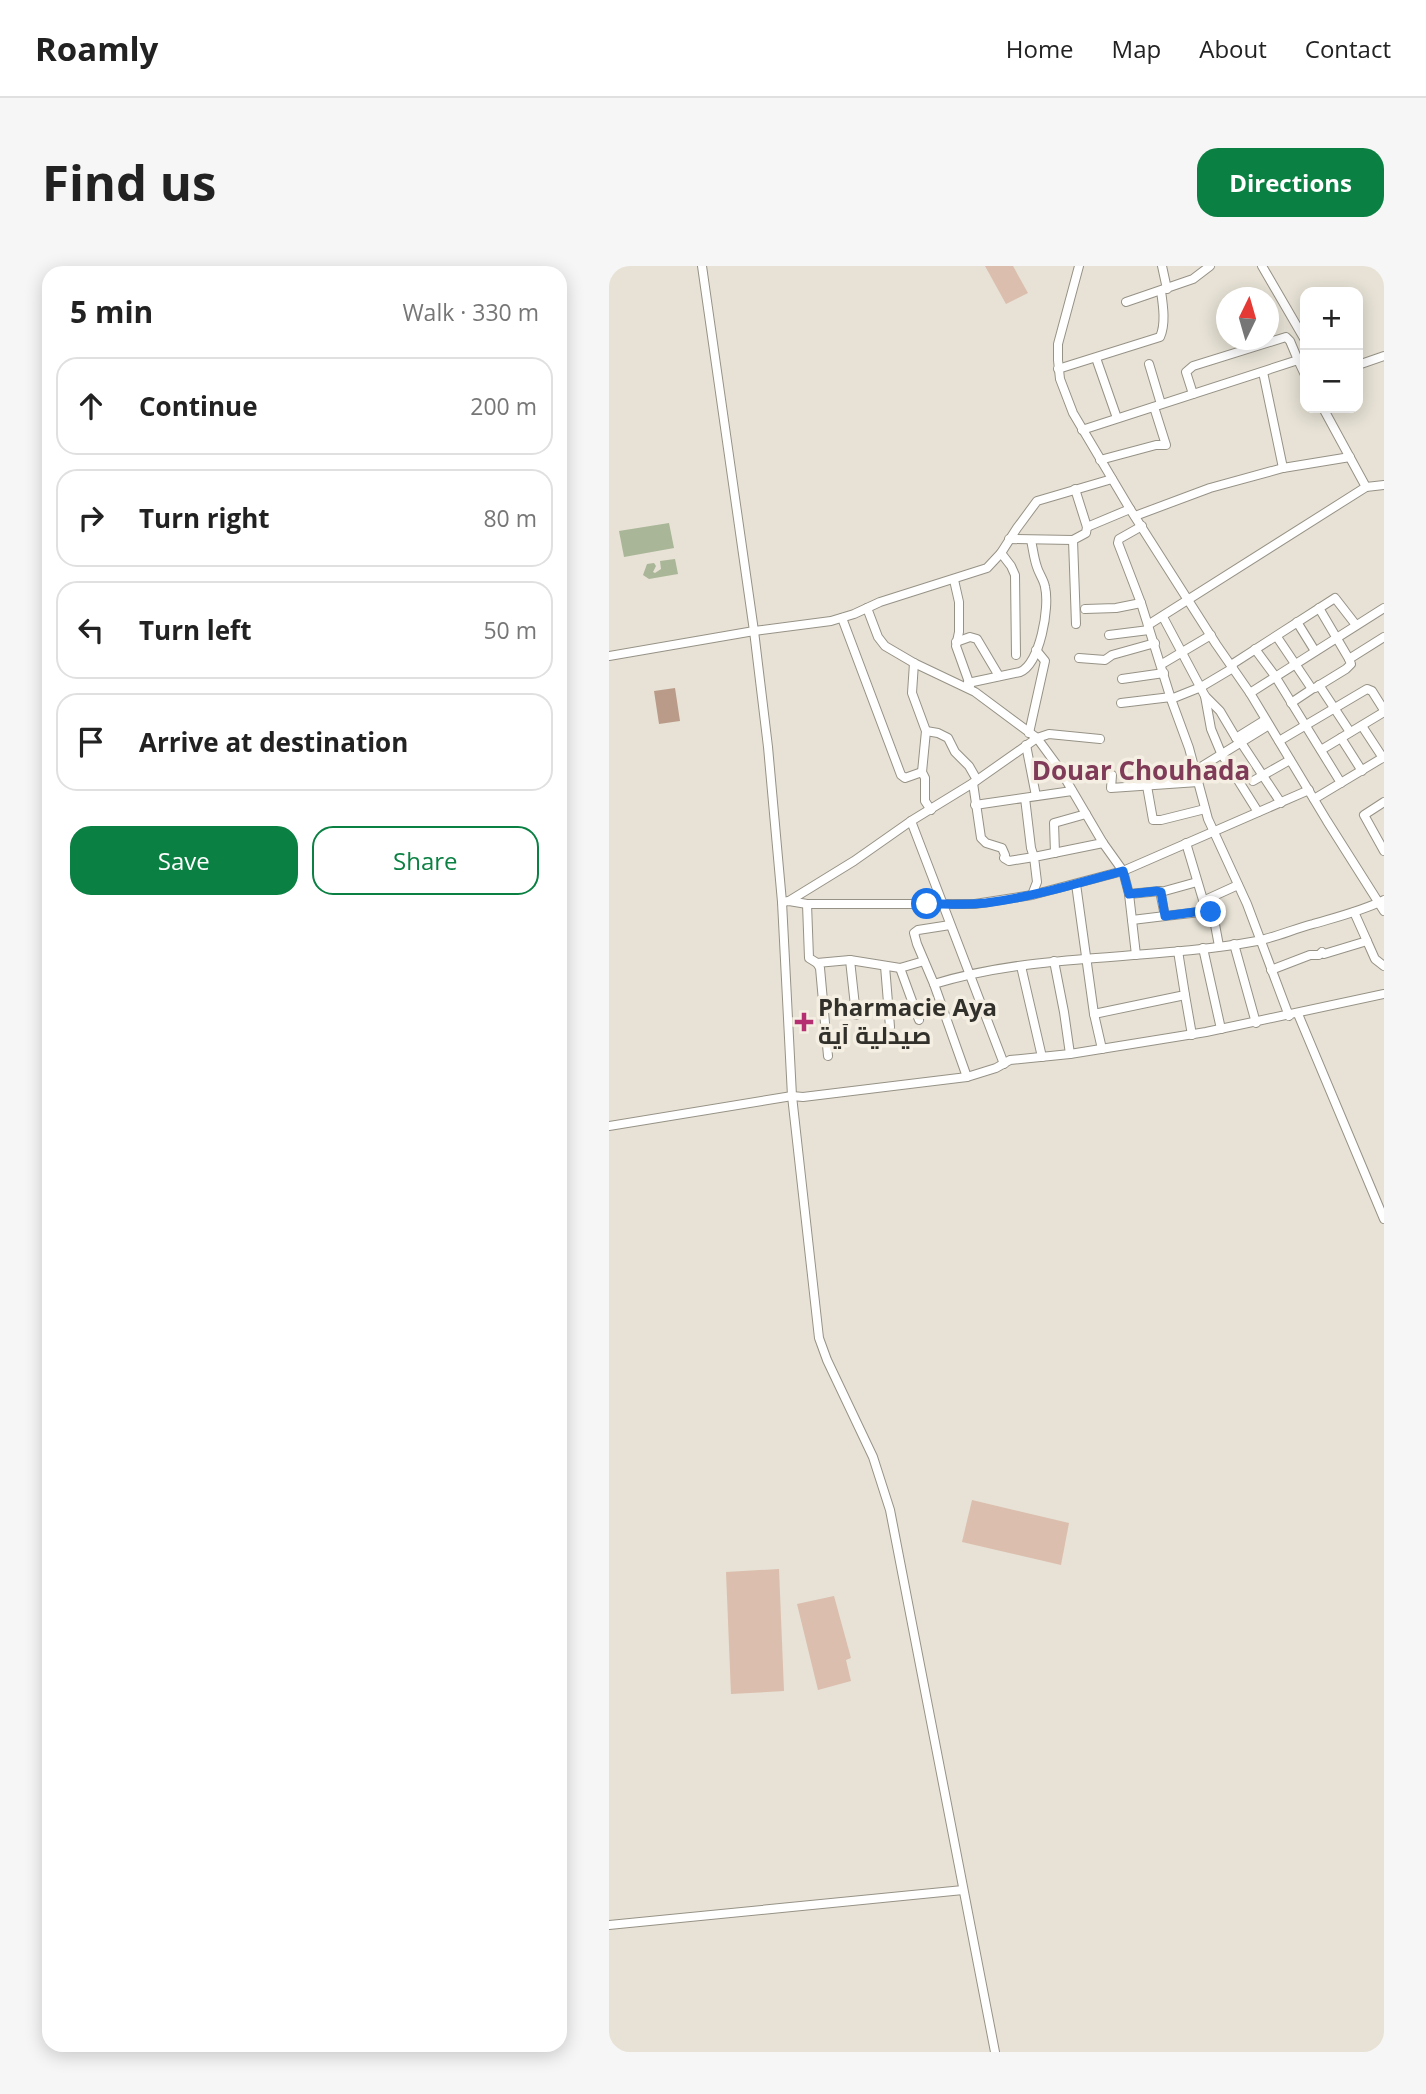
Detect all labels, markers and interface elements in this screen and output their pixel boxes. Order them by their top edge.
text: Roamly [35,26,158,71]
text: Home [1006,32,1074,65]
text: Map [1112,32,1161,65]
text: About [1199,32,1267,65]
text: Contact [1305,32,1391,65]
button: Directions [1197,148,1384,217]
text: Find us [42,149,216,215]
north arrow [1216,287,1279,350]
map controls [1300,287,1363,413]
button: + [1300,287,1363,350]
text: 5 min [70,291,153,332]
text: Walk · 330 m [402,296,539,328]
button: − [1300,350,1363,413]
icon: ahead [72,387,110,425]
text: Continue [139,388,258,424]
text: 200 m [470,390,537,422]
icon: right [72,499,110,537]
text: Turn right [139,500,270,536]
text: 80 m [483,502,537,534]
icon: left [72,611,110,649]
text: Turn left [139,612,251,648]
text: 50 m [483,614,537,646]
icon: arrive [72,723,110,761]
text: Arrive at destination [139,724,408,760]
district label: Douar Chouhada [1032,752,1250,788]
button: Save [70,826,298,895]
button: Share [312,826,539,895]
route start [911,888,942,919]
route end [1195,896,1226,927]
place label: Pharmacie Aya صيدلية اَية [818,990,997,1051]
marker: Pharmacie Aya صيدلية اَية [796,1014,812,1030]

